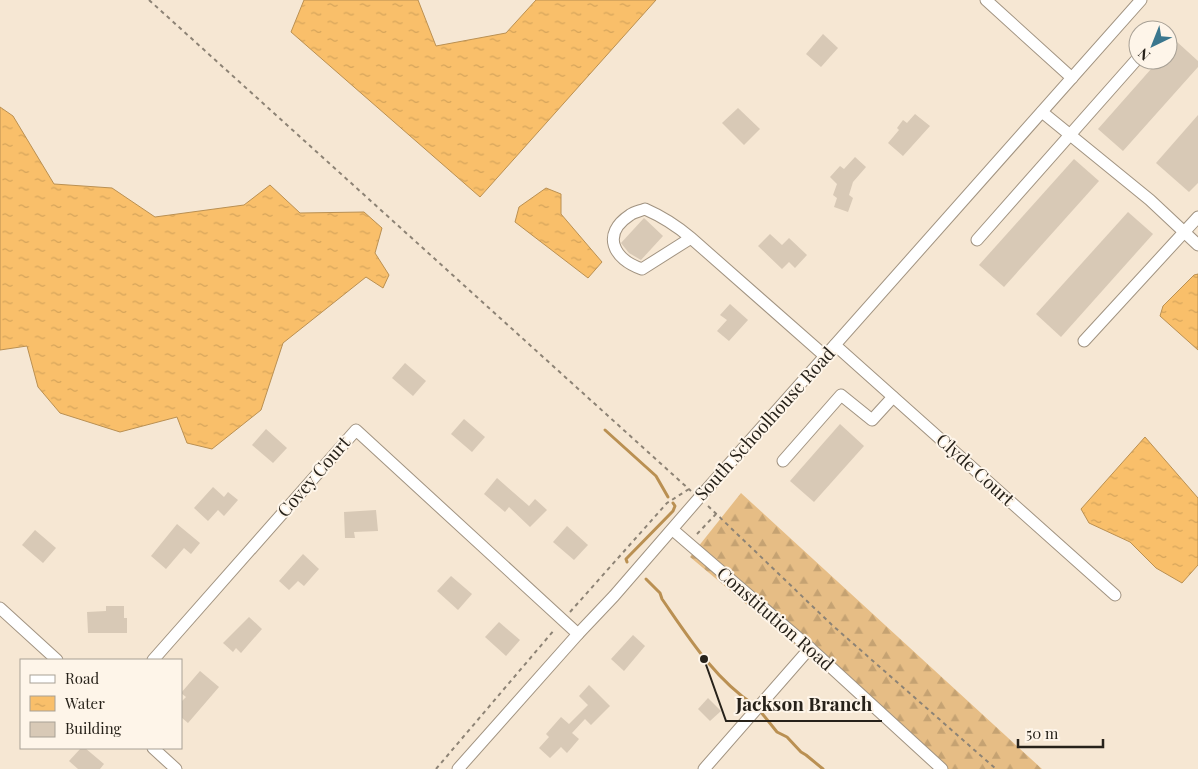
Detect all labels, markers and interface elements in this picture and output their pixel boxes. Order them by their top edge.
north arrow [1128,20,1178,70]
text: N [1134,44,1154,65]
street label: South Schoolhouse Road [689,341,840,505]
street label: Clyde Court [931,428,1020,511]
street label: Covey Court [271,430,355,522]
street label: Constitution Road [712,561,839,676]
legend [20,659,182,749]
text: Road [65,668,99,688]
callout: Jackson Branch [726,687,882,721]
text: Jackson Branch [735,690,873,716]
text: Water [64,693,105,713]
scale bar [1018,716,1103,748]
text: Building [65,718,122,738]
text: 50 m [1026,723,1059,743]

